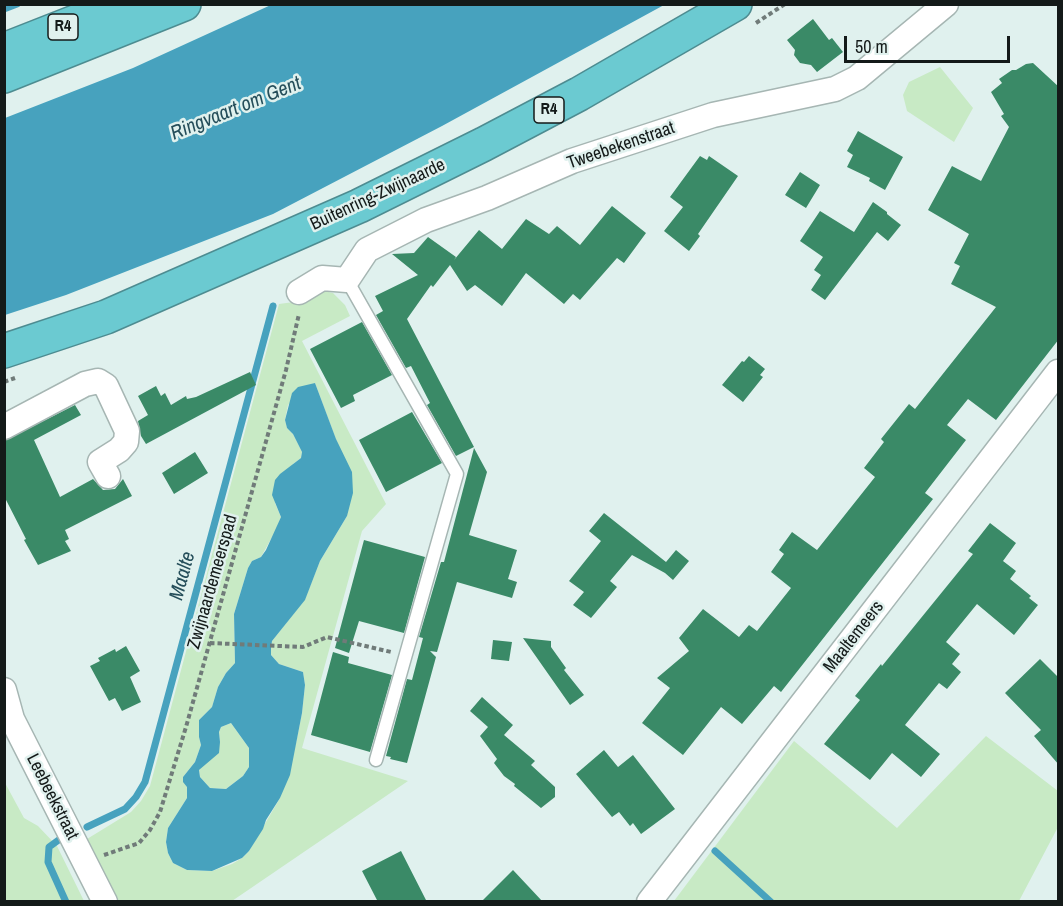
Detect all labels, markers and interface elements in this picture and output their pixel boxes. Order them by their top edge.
road number: R4 [48,14,78,40]
scale bar [847,24,1014,62]
text: 50 m [855,34,888,59]
water label: Ringvaart om Gent [167,72,305,146]
road number: R4 [534,97,564,123]
street label: Tweebekenstraat [564,117,678,175]
street label: Buitenring-Zwijnaarde [307,154,449,236]
street label: Zwijnaardemeerspad [184,512,242,652]
water label: Maalte [165,549,201,603]
street label: Maaltemeers [819,597,889,677]
street label: Leebeekstraat [21,750,83,844]

